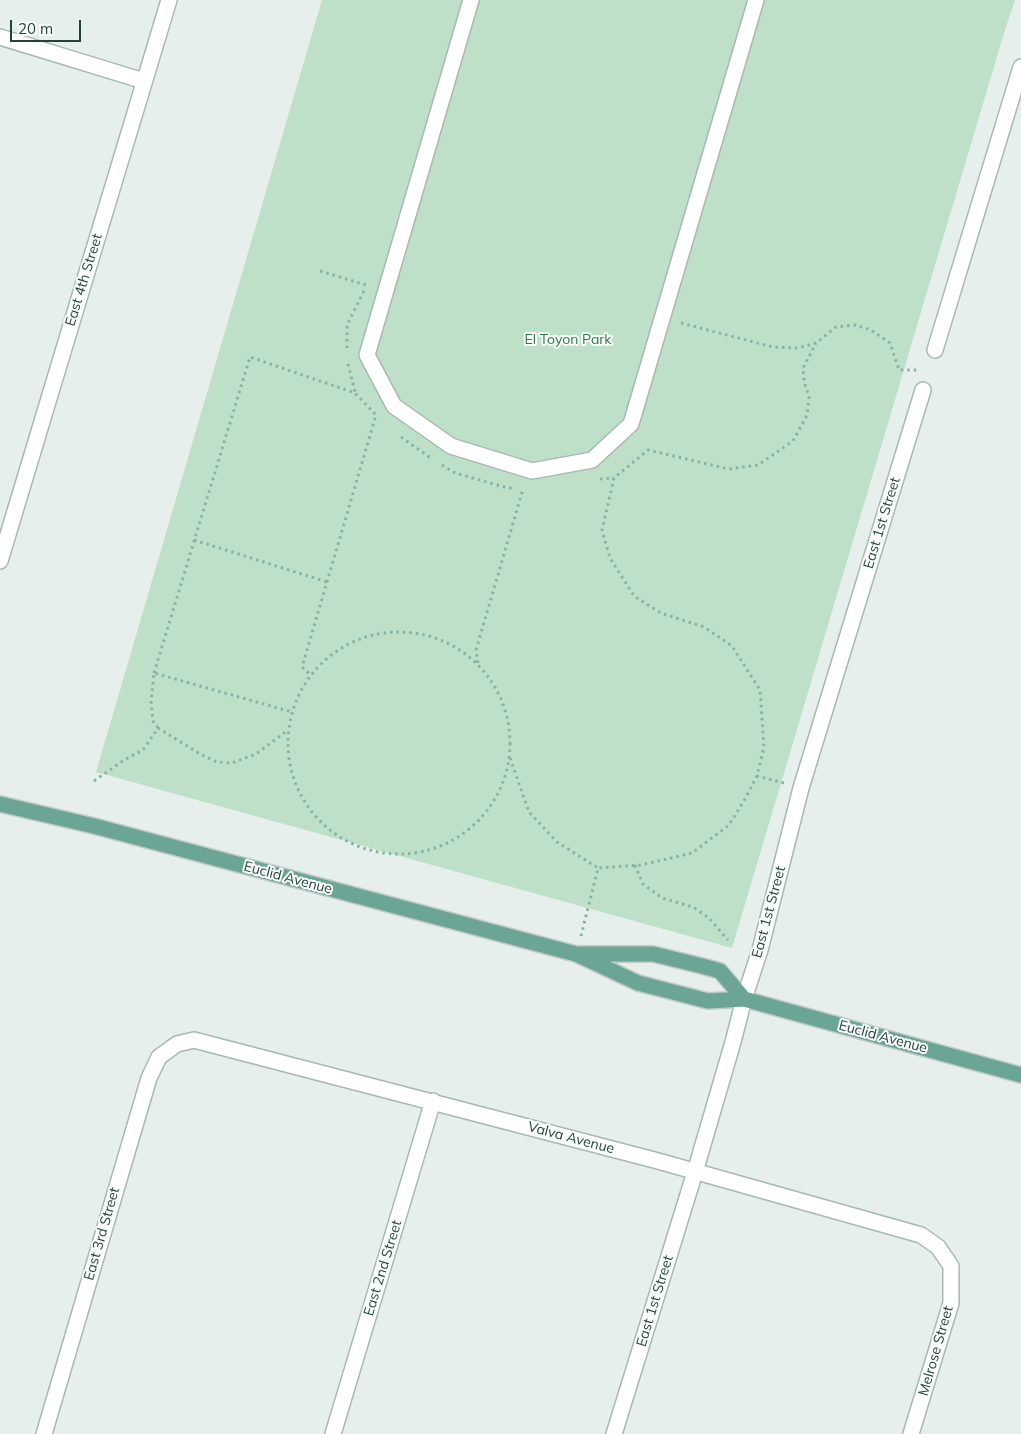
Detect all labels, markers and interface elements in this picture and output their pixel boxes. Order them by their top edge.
scale bar [12,10,84,42]
text: 20 m [18,19,53,38]
street label: East 4th Street [62,232,106,328]
park label: El Toyon Park [524,332,612,348]
street label: East 1st Street [860,475,904,571]
street label: Euclid Avenue [242,858,334,898]
street label: East 1st Street [749,864,789,960]
street label: Euclid Avenue [837,1017,929,1057]
street label: Valva Avenue [526,1118,616,1158]
street label: East 3rd Street [81,1185,123,1283]
street label: East 2nd Street [360,1218,406,1318]
street label: East 1st Street [633,1253,677,1349]
street label: Melrose Street [915,1304,957,1398]

